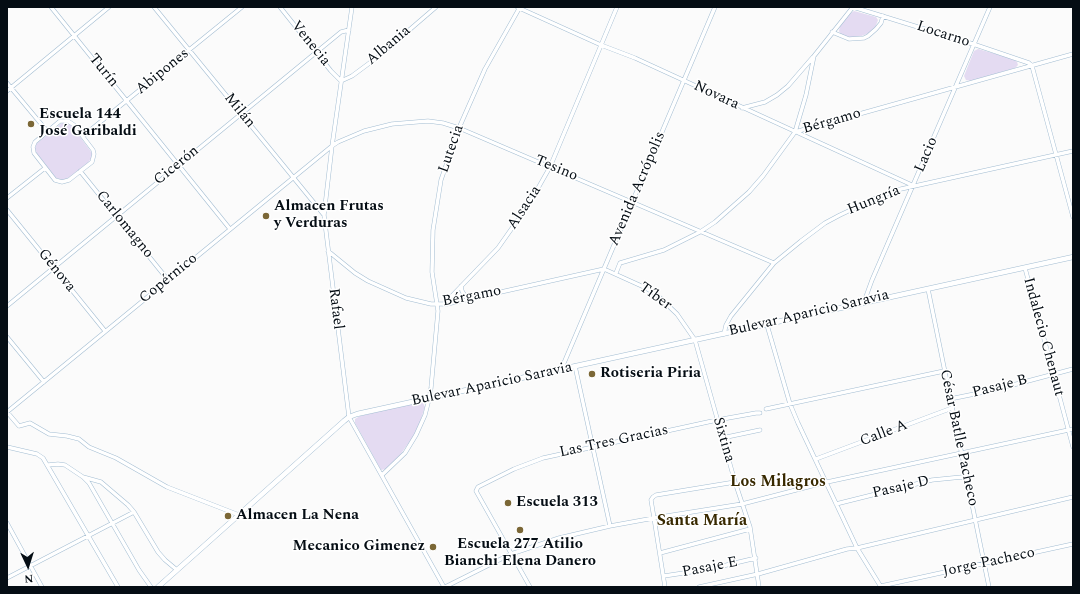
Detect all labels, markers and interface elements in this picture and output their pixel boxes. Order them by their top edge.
street label: Venecia [286,18,334,70]
street label: Locarno [914,18,972,52]
street label: Albania [363,22,415,70]
street label: Abipones [133,45,193,99]
street label: Turín [84,51,122,91]
street label: Novara [690,78,742,114]
street label: Milán [220,90,258,132]
street label: Bérgamo [801,105,863,139]
place label: Escuela 144 José Garibaldi [39,106,137,141]
marker: Escuela 144 José Garibaldi [26,119,36,129]
street label: Lutecia [435,123,469,175]
street label: Avenida Acrópolis [606,129,670,249]
street label: Lacio [912,135,942,175]
street label: Cicerón [151,142,203,190]
street label: Tesino [532,152,580,186]
street label: Hungría [845,182,903,220]
street label: Alsacia [504,183,546,233]
street label: Carlomagno [91,188,157,262]
place label: Almacen Frutas y Verduras [274,198,384,233]
marker: Almacen Frutas y Verduras [261,211,271,221]
street label: Génova [33,246,79,296]
street label: Copérnico [136,250,202,308]
street label: Indalecio Chenaut [1018,276,1068,398]
street label: Tíber [635,279,675,315]
street label: Bérgamo [441,282,503,312]
street label: Rafael [324,287,346,331]
street label: Bulevar Aparicio Saravia [727,287,891,341]
street label: Bulevar Aparicio Saravia [410,359,574,411]
place label: Rotiseria Piria [600,365,701,383]
street label: César Batlle Pacheco [935,368,981,508]
marker: Rotiseria Piria [587,369,597,379]
street label: Pasaje B [971,371,1029,403]
street label: Sixtina [708,415,738,465]
street label: Calle A [858,417,910,451]
street label: Las Tres Gracias [558,422,670,462]
district label: Los Milagros [730,473,826,493]
street label: Pasaje D [871,473,931,503]
place label: Escuela 313 [516,494,598,512]
marker: Escuela 313 [503,498,513,508]
place label: Almacen La Nena [236,507,359,525]
marker: Almacen La Nena [223,511,233,521]
district label: Santa María [657,512,747,532]
marker: Escuela 277 Atilio Bianchi Elena Danero [515,525,525,535]
place label: Escuela 277 Atilio Bianchi Elena Danero [444,536,596,571]
place label: Mecanico Gimenez [293,538,425,556]
marker: Mecanico Gimenez [428,542,438,552]
street label: Jorge Pacheco [941,544,1037,582]
north arrow [8,546,48,586]
street label: Pasaje E [681,554,739,582]
text: N [24,570,34,587]

